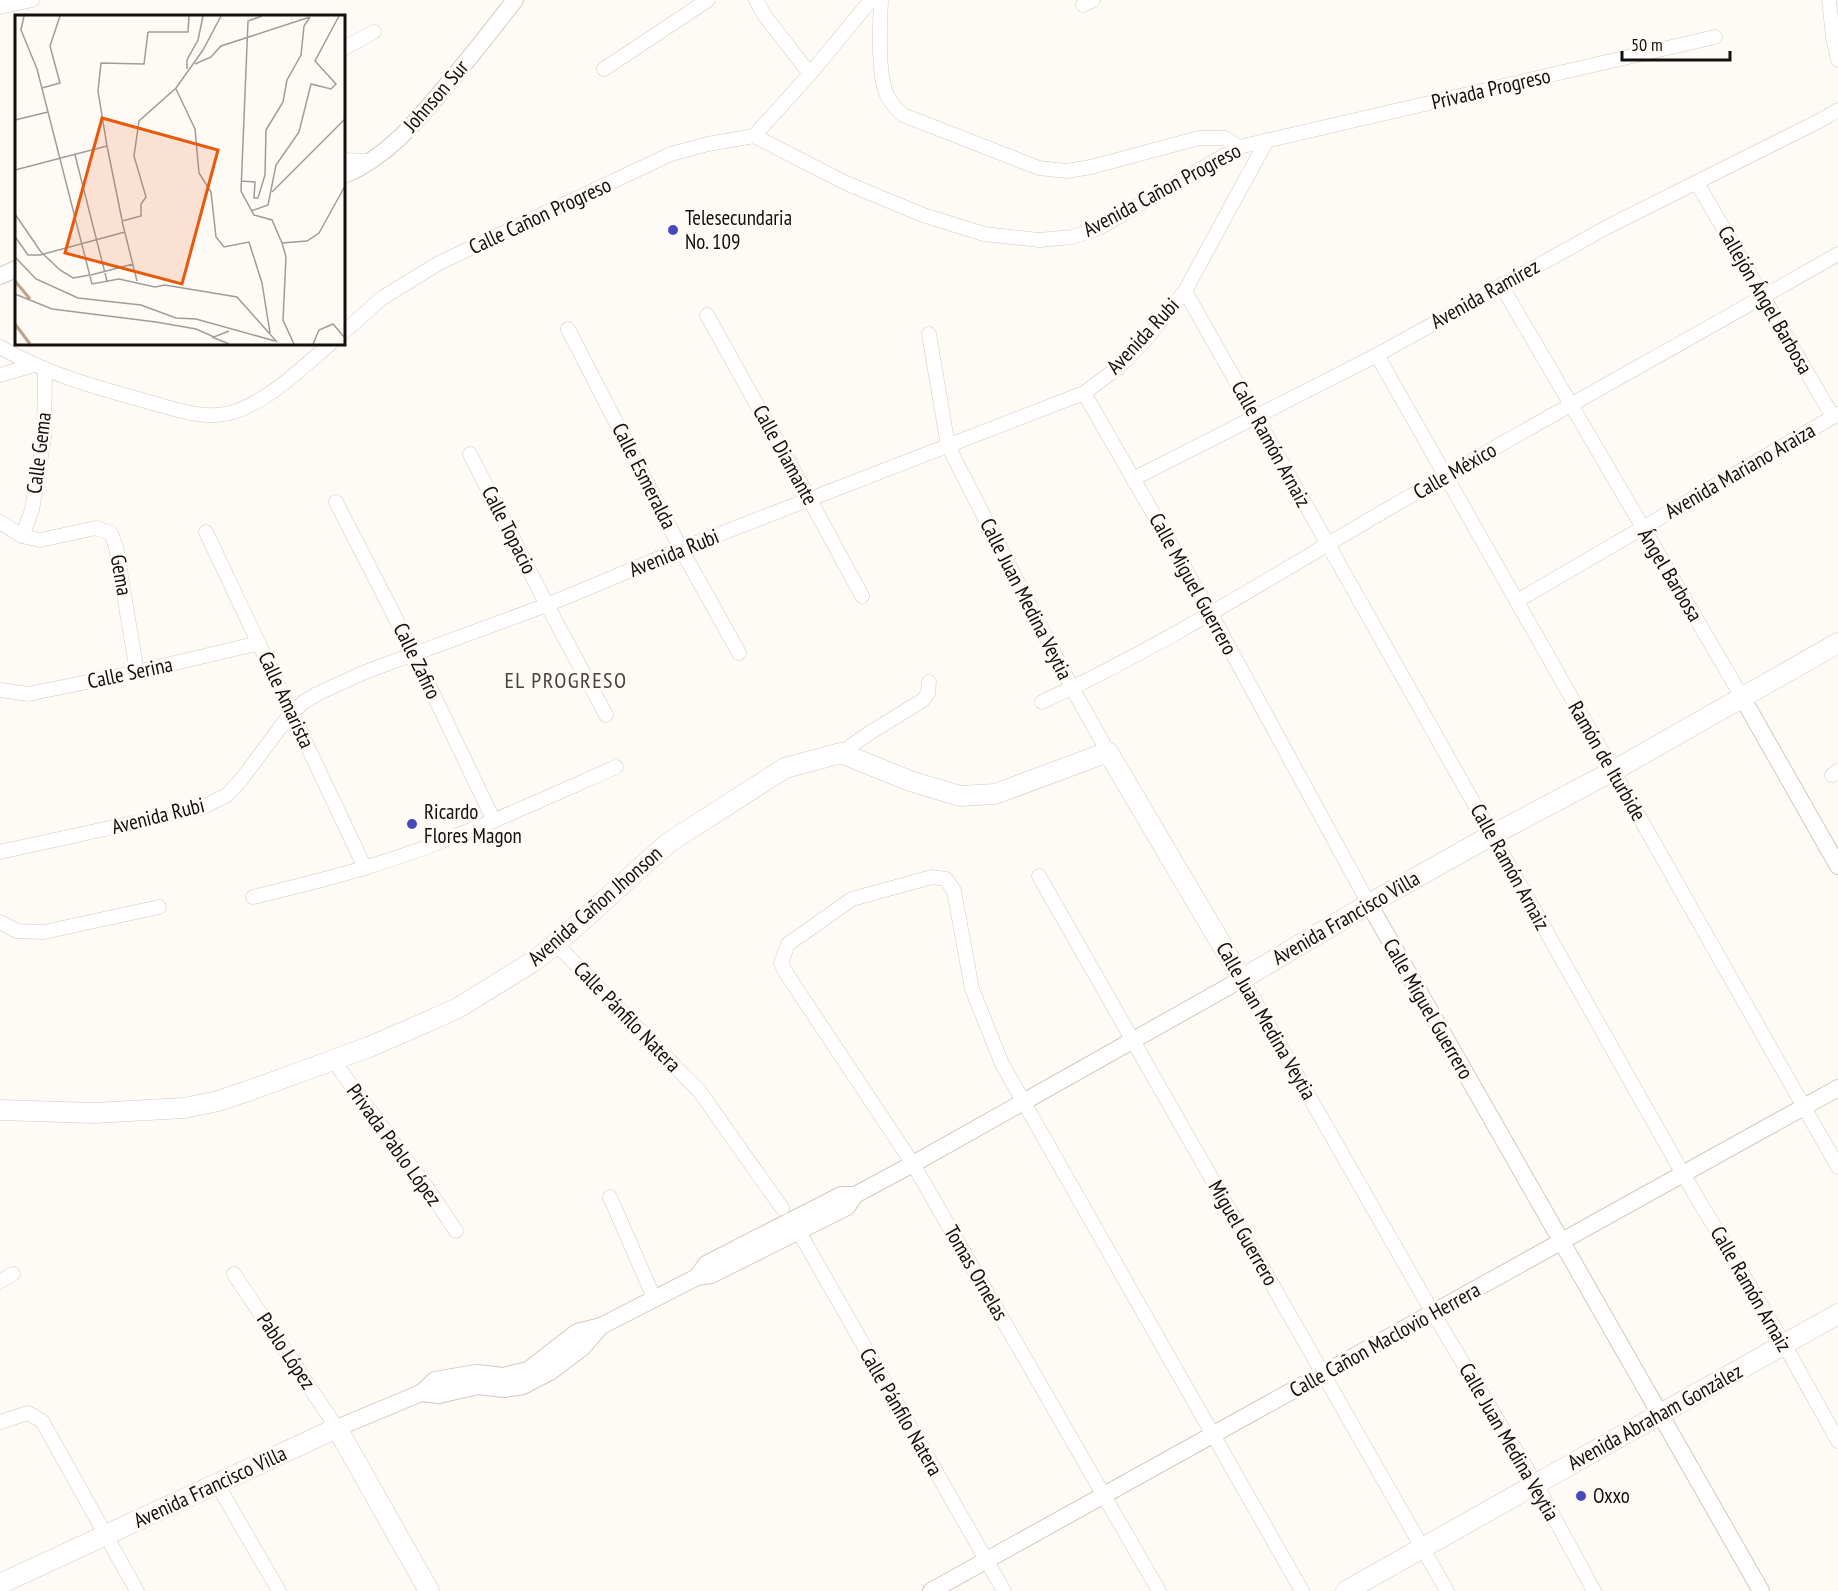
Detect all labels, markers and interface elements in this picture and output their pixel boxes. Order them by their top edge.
inset map [15,15,345,345]
scale bar [1622,24,1730,62]
text: 50 m [1631,33,1663,56]
street label: Johnson Sur [396,54,474,138]
street label: Privada Progreso [1429,62,1553,115]
street label: Avenida Cañon Progreso [1078,137,1245,243]
street label: Calle Cañon Progreso [464,171,615,260]
place label: Telesecundaria No. 109 [685,204,792,255]
street label: Callejón Ángel Barbosa [1712,221,1819,379]
marker: Telesecundaria No. 109 [666,223,680,237]
street label: Avenida Ramírez [1426,253,1544,335]
street label: Avenida Rubi [1100,292,1185,379]
street label: Calle Ramón Arnaiz [1226,376,1317,512]
street label: Calle Diamante [747,400,824,510]
street label: Calle Gema [20,411,57,495]
street label: Avenida Mariano Araiza [1660,417,1820,525]
street label: Calle Esmeralda [606,418,683,533]
street label: Calle México [1408,436,1501,505]
street label: Calle Topacio [476,481,543,578]
street label: Calle Miguel Guerrero [1143,508,1244,659]
street label: Calle Juan Medina Veytia [974,513,1079,684]
street label: Avenida Rubi [625,522,723,583]
street label: Ángel Barbosa [1632,523,1709,626]
street label: Gema [105,552,138,597]
street label: Calle Zafiro [387,618,447,703]
street label: Calle Amarista [252,647,321,752]
street label: Calle Serina [85,650,175,695]
district label: EL PROGRESO [504,666,628,694]
street label: Ramón de Iturbide [1562,696,1653,826]
street label: Avenida Rubi [109,791,207,840]
place label: Ricardo Flores Magon [424,798,522,849]
street label: Calle Ramón Arnaiz [1465,799,1556,935]
marker: Ricardo Flores Magon [405,817,419,831]
street label: Avenida Cañon Jhonson [522,840,667,971]
street label: Avenida Francisco Villa [1267,864,1424,971]
street label: Calle Miguel Guerrero [1377,934,1480,1084]
street label: Calle Juan Medina Veytia [1210,937,1323,1104]
street label: Calle Pánfilo Natera [568,956,687,1078]
street label: Privada Pablo López [341,1078,448,1211]
street label: Miguel Guerrero [1202,1175,1284,1290]
street label: Tomas Ornelas [938,1220,1014,1325]
street label: Calle Ramón Arnaiz [1705,1221,1798,1356]
street label: Calle Cañon Maclovio Herrera [1285,1276,1485,1403]
street label: Pablo López [251,1307,322,1394]
street label: Calle Pánfilo Natera [854,1343,949,1481]
street label: Avenida Abraham González [1563,1357,1747,1476]
street label: Calle Juan Medina Veytia [1453,1358,1566,1525]
street label: Avenida Francisco Villa [129,1439,291,1534]
place label: Oxxo [1593,1482,1630,1509]
marker: Oxxo [1574,1489,1588,1503]

